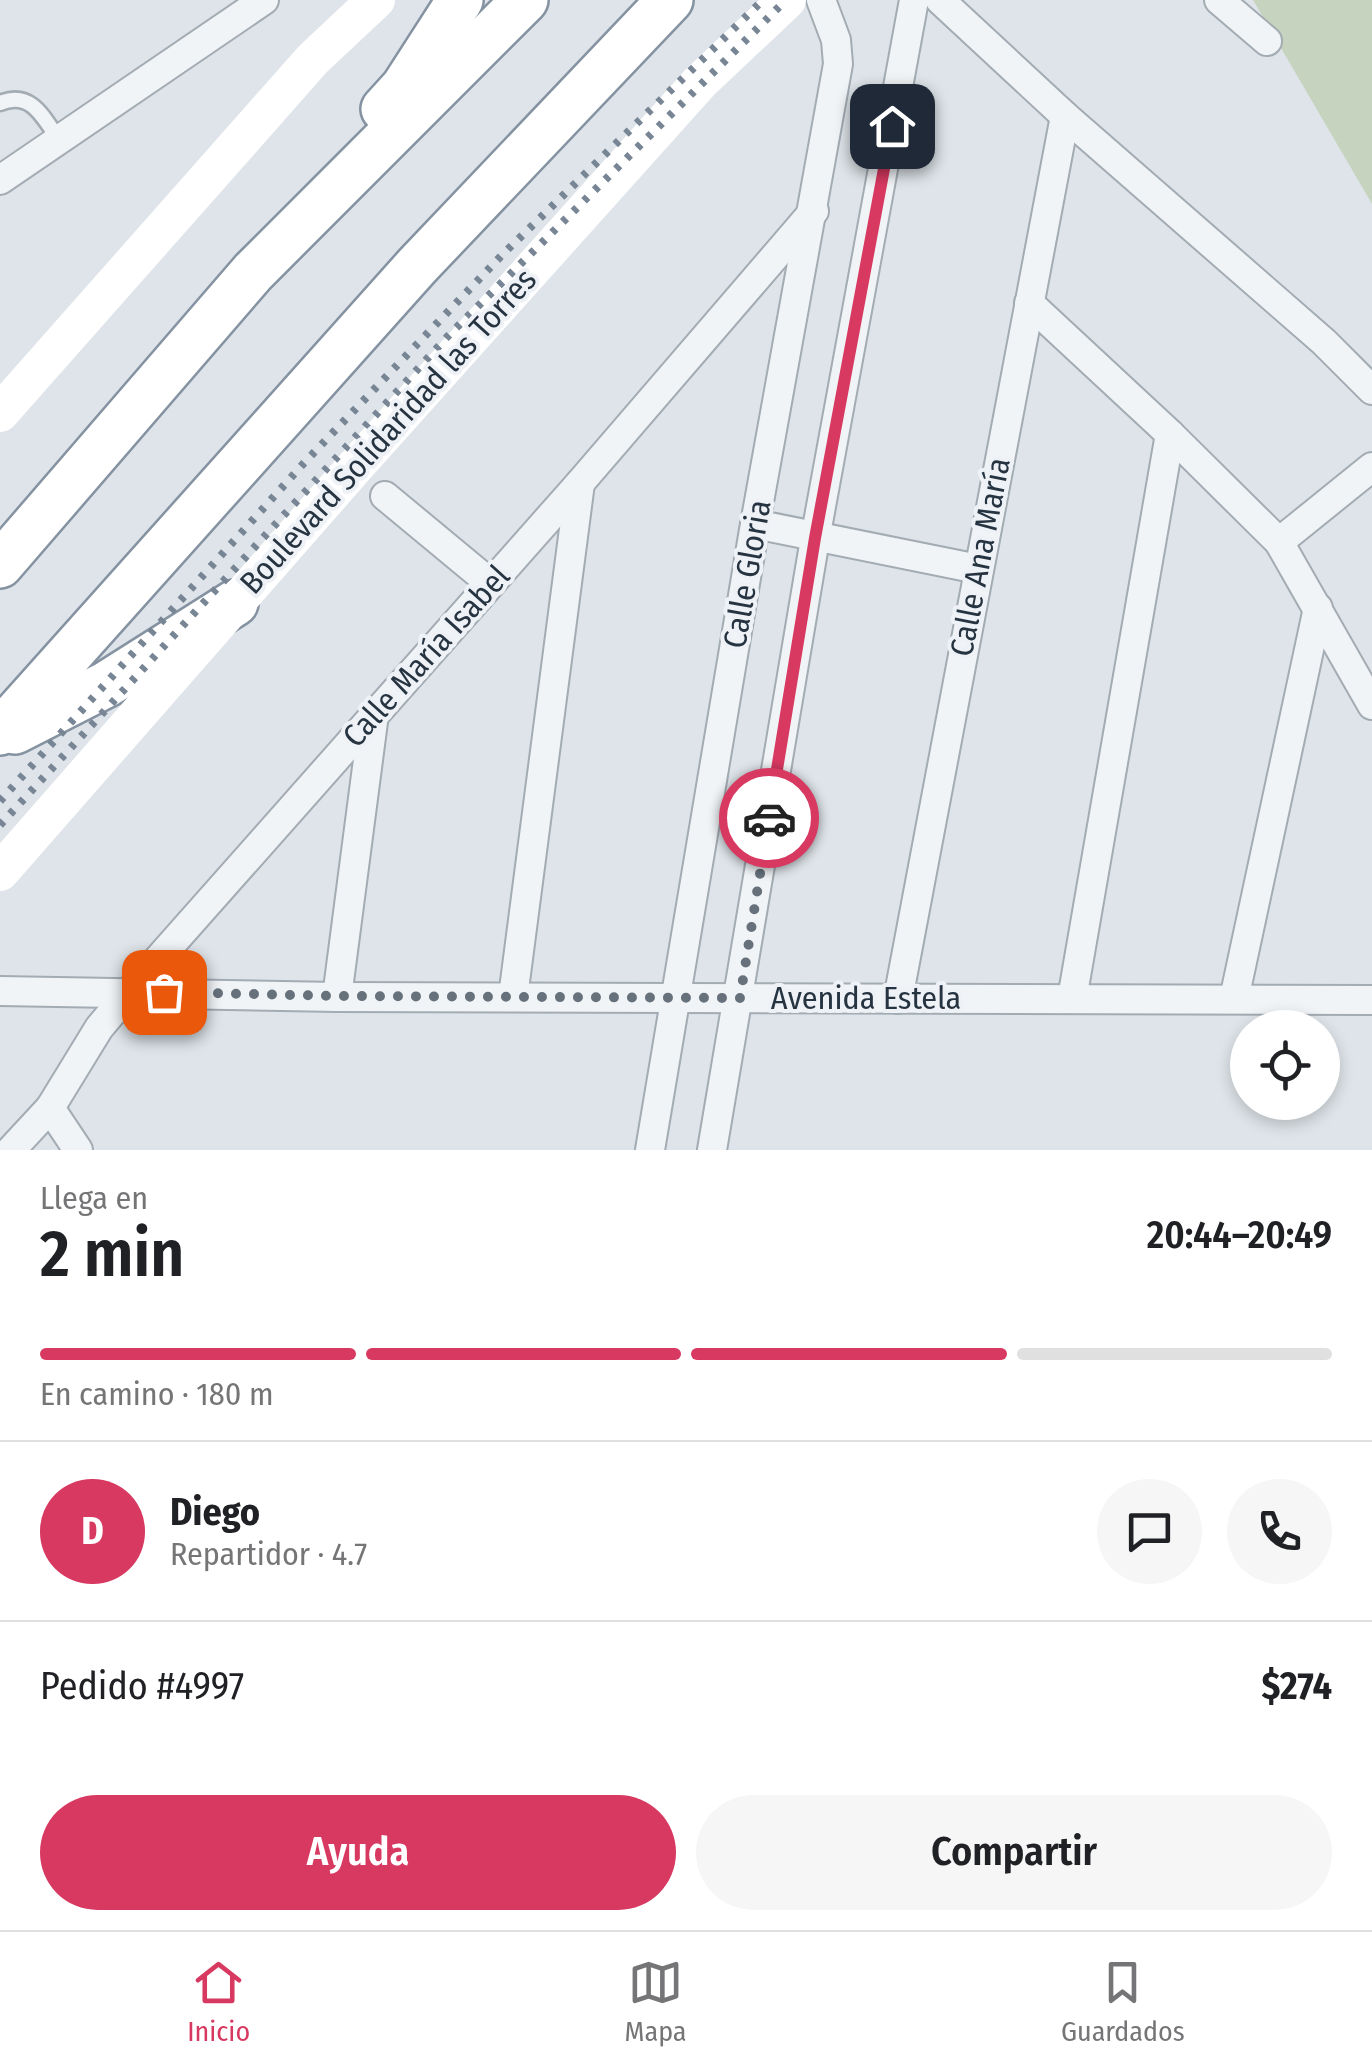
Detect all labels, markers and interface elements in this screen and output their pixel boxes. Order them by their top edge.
pin [850,84,935,169]
icon: home [865,99,920,154]
street label: Boulevard Solidaridad las Torres [232,261,544,601]
street label: Calle Ana María [942,454,1018,660]
street label: Calle Gloria [715,497,779,651]
street label: Calle María Isabel [335,557,517,755]
courier [719,768,819,868]
icon: car [742,791,797,846]
pin [122,950,207,1035]
icon: bag [137,965,192,1020]
street label: Avenida Estela [771,979,961,1017]
map controls [1230,1010,1340,1120]
button: locate [1230,1010,1340,1120]
text: Llega en [40,1179,148,1217]
text: 20:44–20:49 [1147,1212,1332,1258]
text: 2 min [40,1215,184,1293]
text: En camino · 180 m [40,1375,274,1413]
button: chat [1097,1479,1202,1584]
button: phone [1227,1479,1332,1584]
text: Diego [170,1489,260,1535]
text: D [81,1508,104,1554]
text: Repartidor · 4.7 [170,1535,367,1573]
text: Pedido #4997 [40,1663,244,1709]
text: $274 [1262,1663,1332,1709]
button: Ayuda [40,1795,676,1910]
button: Compartir [696,1795,1332,1910]
tab: Inicio [187,1955,250,2048]
tab: Mapa [625,1955,687,2048]
tab: Guardados [1061,1955,1185,2048]

